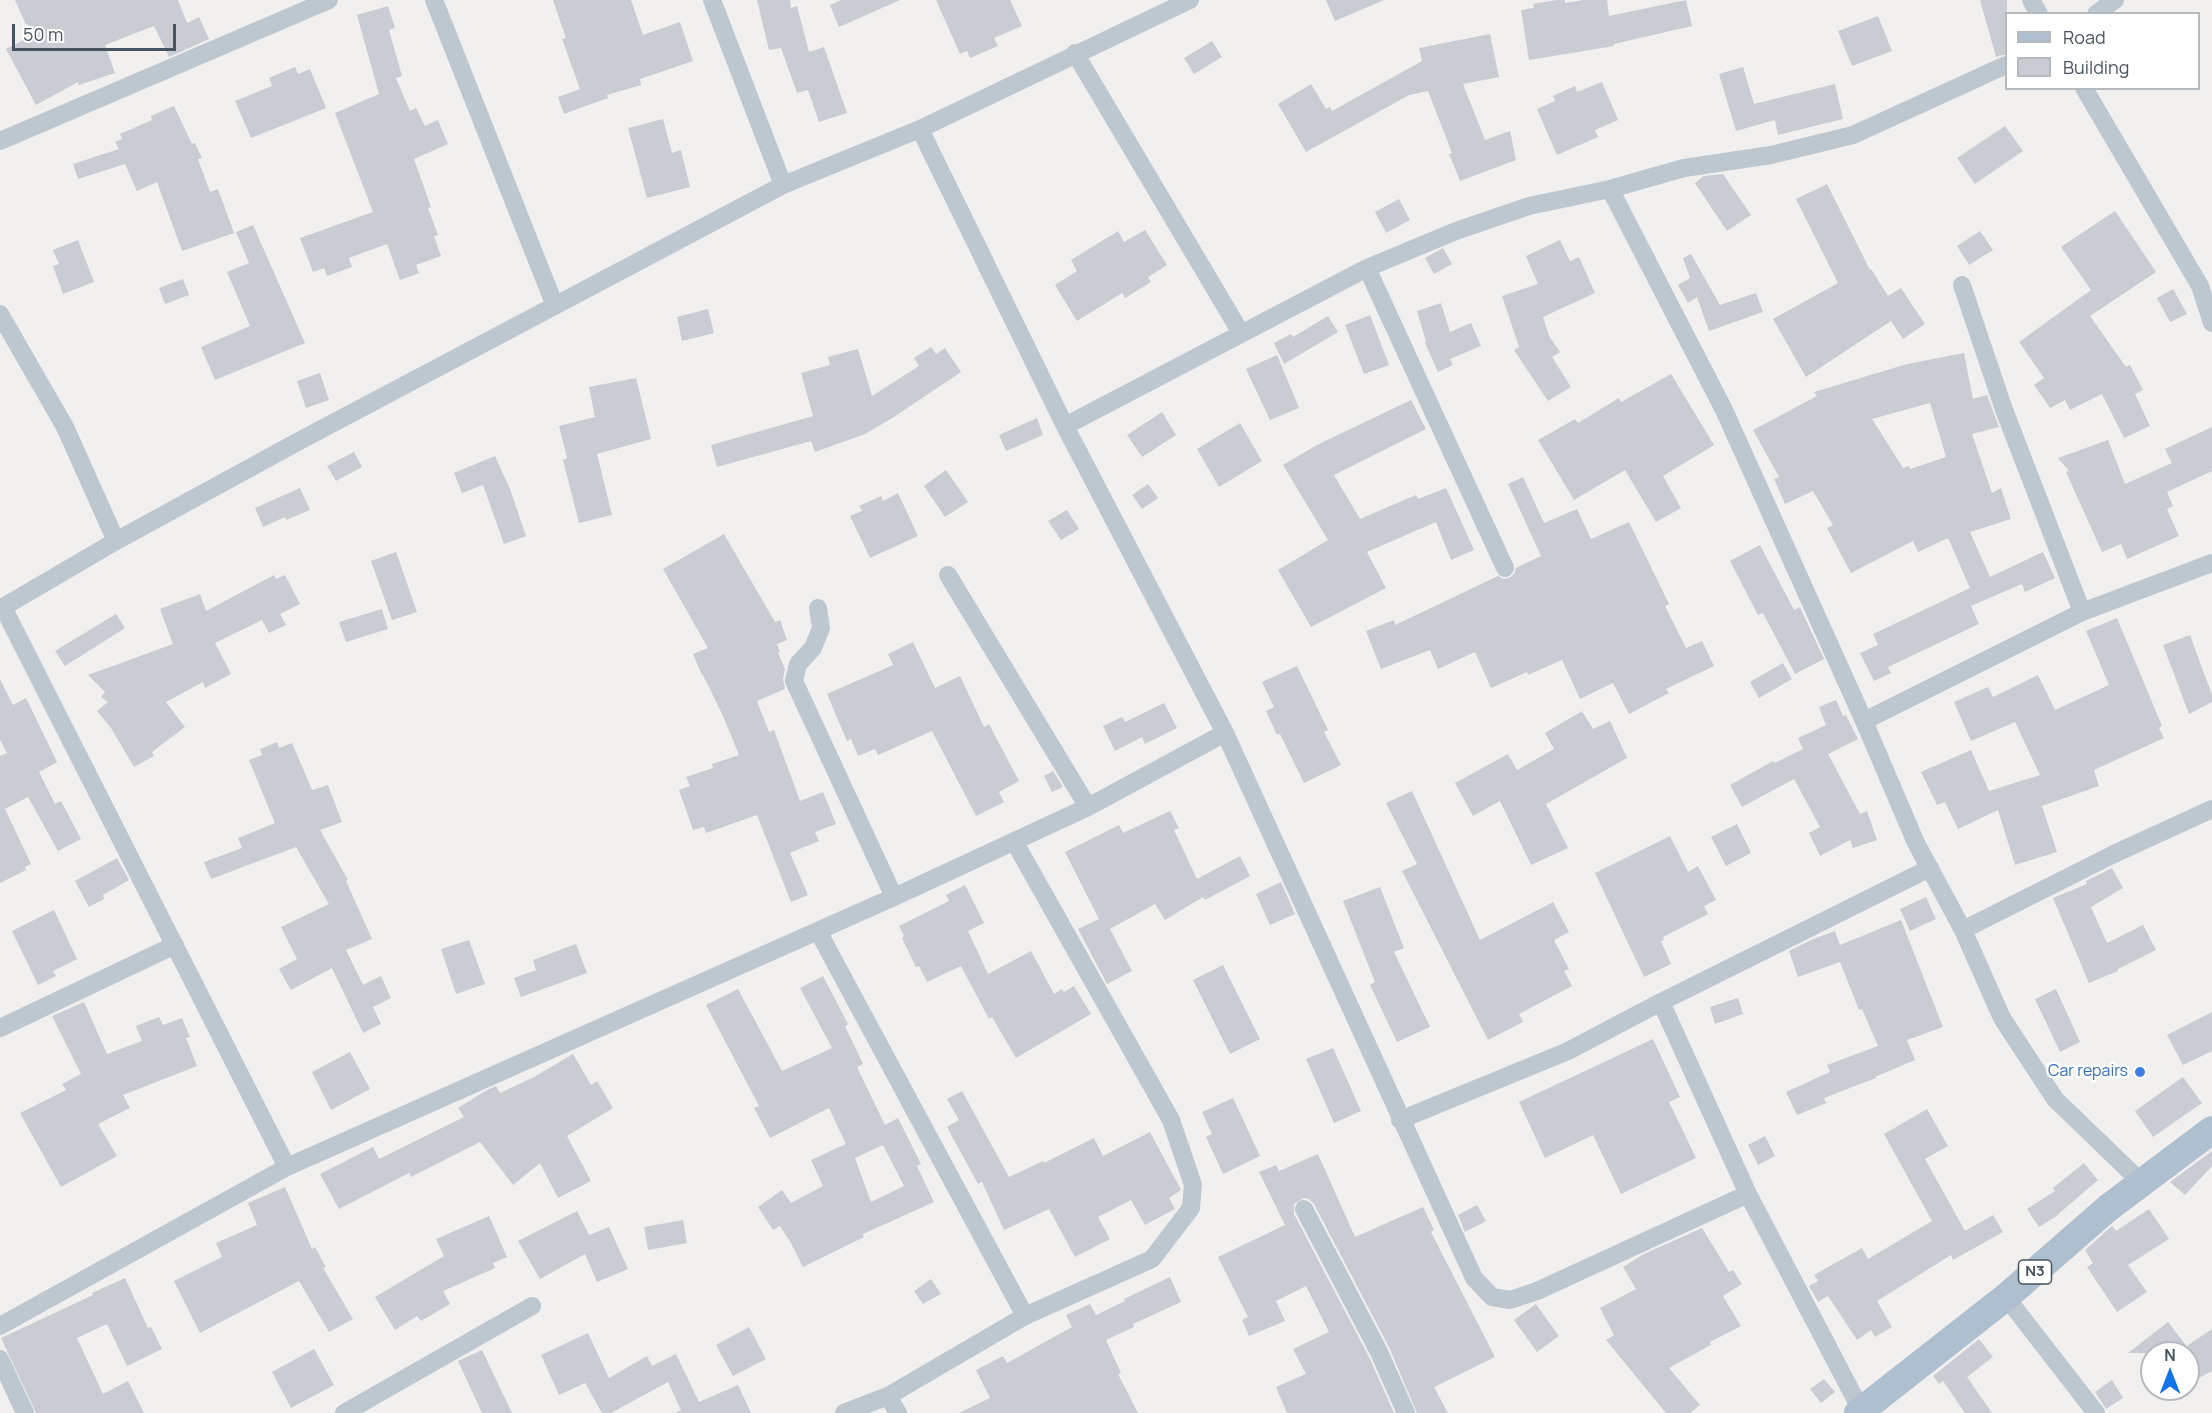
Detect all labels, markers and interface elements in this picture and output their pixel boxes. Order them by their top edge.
scale bar [15,12,178,50]
legend [2005,12,2200,90]
text: 50 m [23,22,63,46]
text: Road [2063,25,2106,49]
text: Building [2063,55,2129,79]
place label: Car repairs [2048,1062,2128,1082]
marker: Car repairs [2133,1065,2147,1079]
road number: N3 [2018,1260,2052,1284]
north arrow [2140,1341,2200,1401]
text: N [2164,1344,2176,1366]

